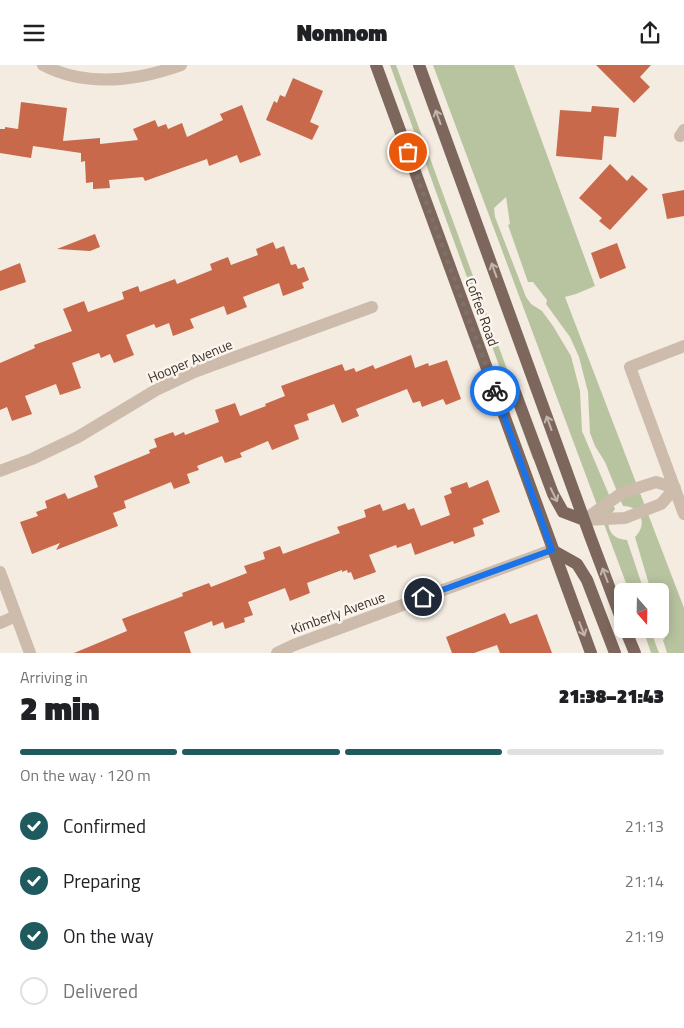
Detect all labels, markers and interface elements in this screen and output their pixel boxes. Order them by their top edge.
text: Nomnom [297,16,387,50]
icon: menu [20,19,48,47]
icon: share [636,19,664,47]
one-way arrow [433,110,442,126]
pin [387,131,429,173]
icon: bag [394,138,422,166]
one-way arrow [489,263,498,278]
street label: Coffee Road [460,275,505,349]
street label: Hooper Avenue [144,333,235,388]
courier [470,366,520,416]
icon: bike [481,377,509,405]
one-way arrow [544,416,553,431]
one-way arrow [550,487,559,502]
one-way arrow [600,568,609,584]
pin [402,576,444,618]
icon: home [409,583,437,611]
north arrow [614,583,669,637]
map controls [614,583,669,638]
street label: Kimberly Avenue [288,586,388,639]
one-way arrow [577,621,587,636]
text: Arriving in [20,665,88,689]
text: 21:38–21:43 [559,681,664,710]
text: 2 min [20,684,100,732]
text: On the way · 120 m [20,763,151,787]
text: Confirmed [63,811,146,840]
icon: check [20,812,48,840]
text: 21:13 [625,814,664,838]
text: Preparing [63,866,140,895]
icon: check [20,867,48,895]
text: 21:14 [625,869,664,893]
text: On the way [63,921,154,950]
icon: check [20,922,48,950]
text: 21:19 [625,924,664,948]
text: Delivered [63,976,138,1005]

